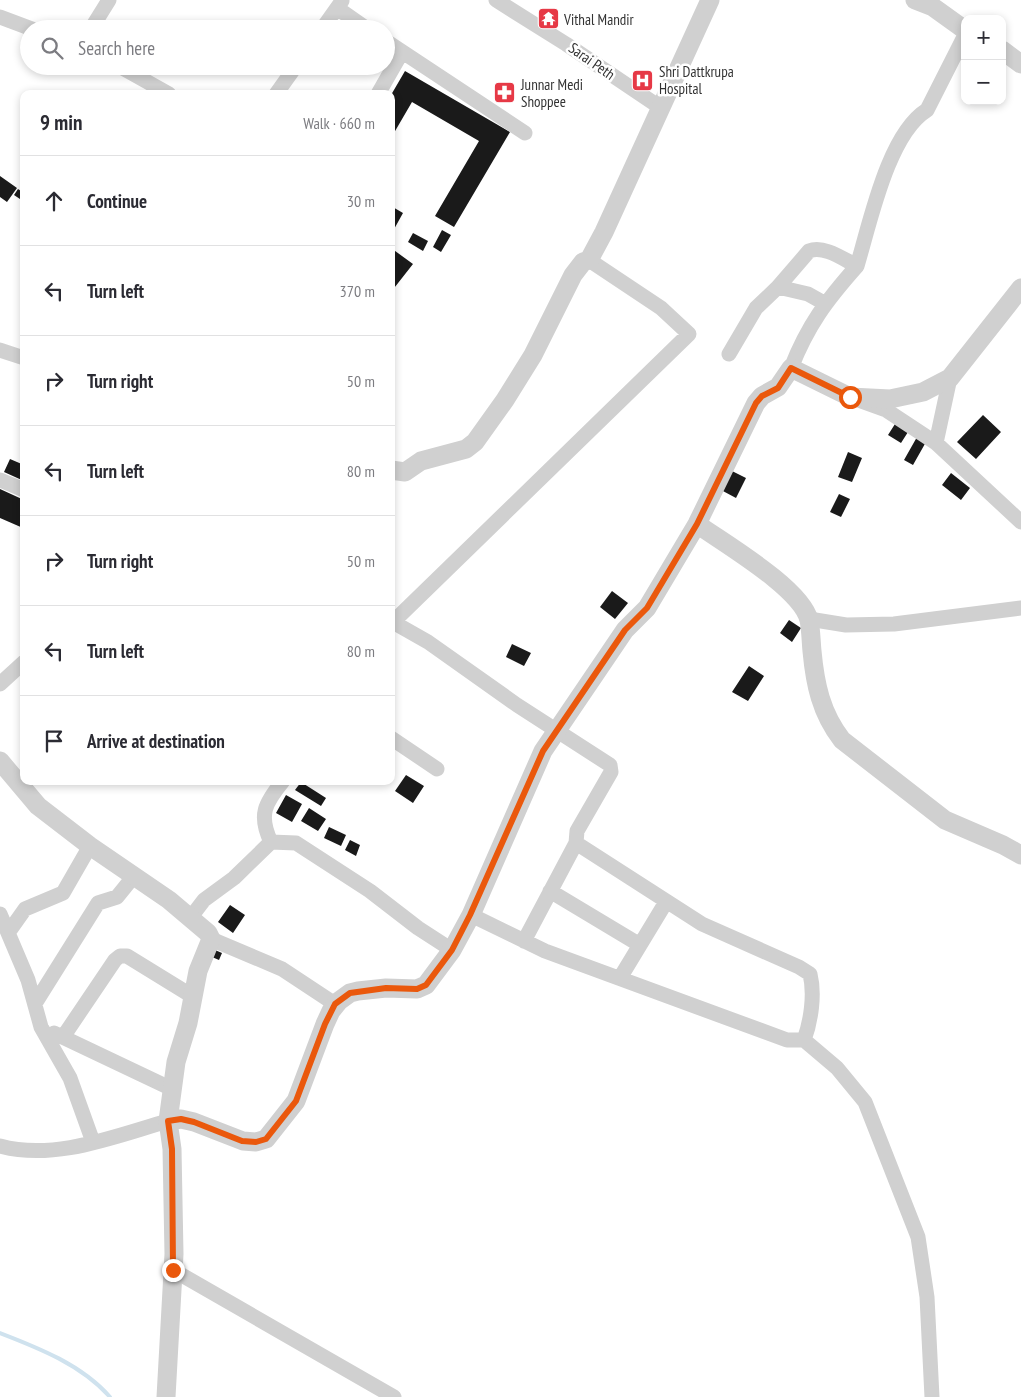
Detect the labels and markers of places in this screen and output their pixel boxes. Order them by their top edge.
temple icon: Vithal Mandir [536,7,560,31]
place label: Vithal Mandir [563,10,634,29]
place label: Shri Dattkrupa Hospital [659,62,734,98]
hospital icon: Shri Dattkrupa Hospital [631,68,655,92]
place label: Junnar Medi Shoppee [520,75,583,111]
pharmacy icon: Junnar Medi Shoppee [493,81,517,105]

